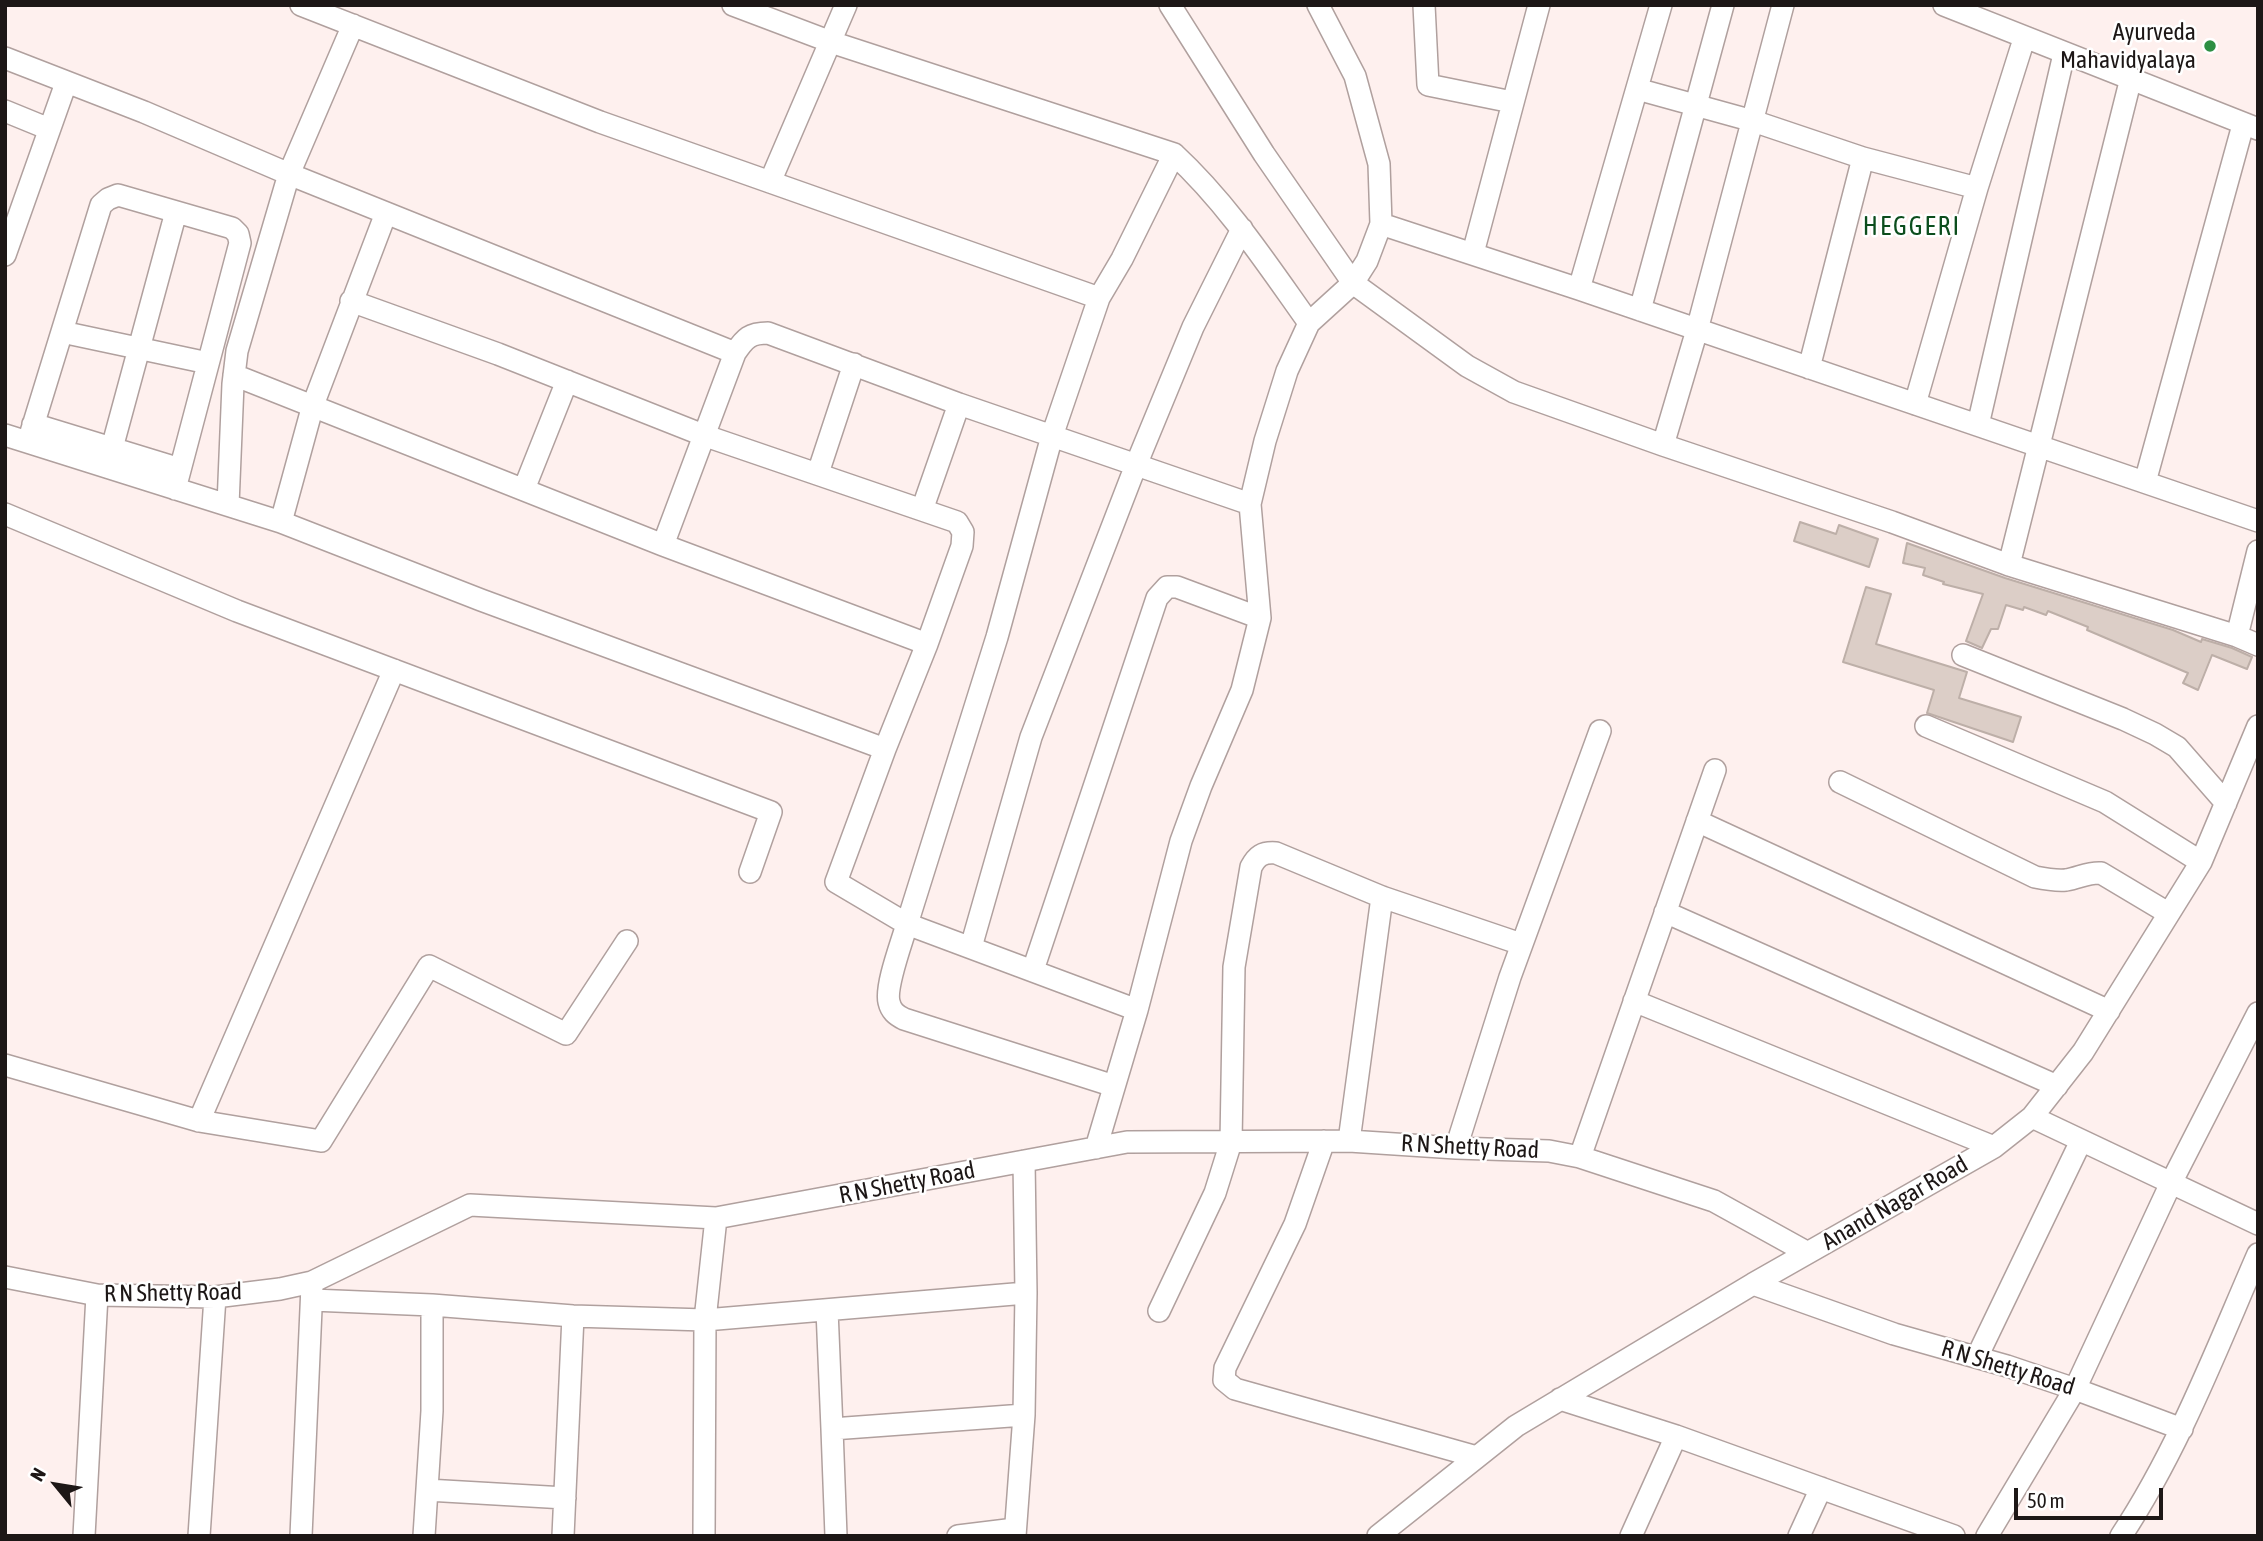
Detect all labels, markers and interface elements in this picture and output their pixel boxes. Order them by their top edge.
place label: Ayurveda Mahavidyalaya [2060,18,2196,74]
marker: Ayurveda Mahavidyalaya [2202,38,2218,54]
district label: HEGGERI [1864,211,1960,243]
street label: R N Shetty Road [1400,1129,1540,1165]
street label: Anand Nagar Road [1817,1150,1973,1256]
street label: R N Shetty Road [836,1156,978,1210]
street label: R N Shetty Road [104,1277,242,1309]
street label: R N Shetty Road [1938,1334,2078,1402]
north arrow [21,1450,91,1520]
text: N [25,1464,50,1485]
scale bar [2018,1474,2167,1518]
text: 50 m [2027,1488,2065,1512]

